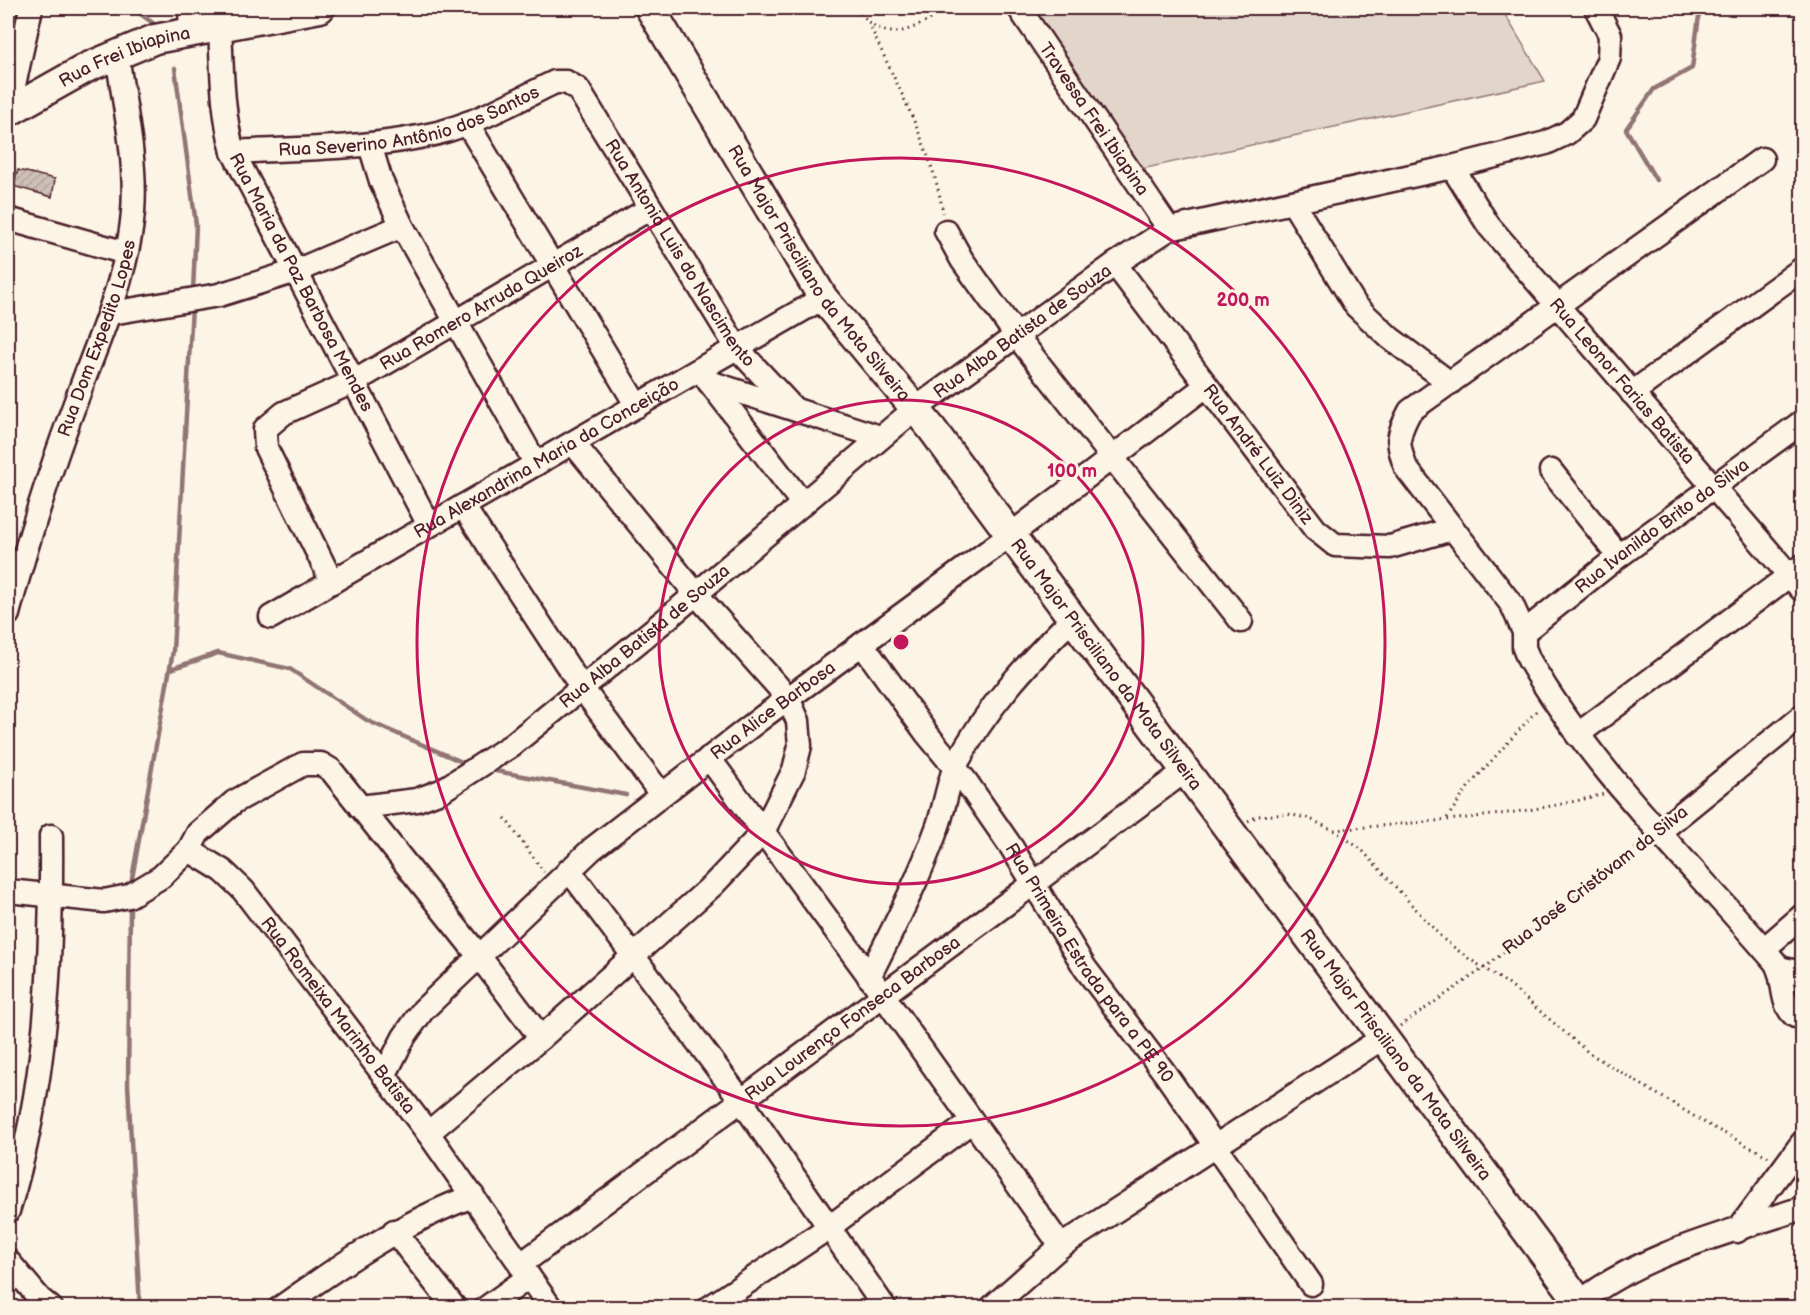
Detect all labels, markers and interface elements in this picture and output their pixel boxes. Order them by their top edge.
street label: Rua Frei Ibiapina [55,23,192,92]
street label: Travessa Frei Ibiapina [1035,39,1153,200]
street label: Rua Severino Antônio dos Santos [278,81,543,161]
street label: Rua Antonio Luis do Nascimento [600,135,759,371]
street label: Rua Major Prisciliano da Mota Silveira [723,141,915,406]
street label: Rua Maria da Paz Barbosa Mendes [224,150,377,415]
street label: Rua Dom Expedito Lopes [54,238,140,440]
street label: Rua Romero Arruda Queiroz [376,240,587,375]
street label: Rua Alba Batista de Souza [930,260,1116,403]
text: 200 m [1216,290,1270,311]
street label: Rua Leonor Farias Batista [1545,294,1699,468]
street label: Rua Alexandrina Maria da Conceição [410,374,683,543]
street label: Rua André Luiz Diniz [1198,380,1318,529]
street label: Rua Ivanildo Brito da Silva [1571,454,1753,598]
text: 100 m [1047,461,1097,482]
street label: Rua Major Prisciliano da Mota Silveira [1006,535,1206,794]
street label: Rua Alba Batista de Souza [555,560,734,713]
centre of rings [891,632,911,652]
street label: Rua Alice Barbosa [706,657,840,765]
street label: Rua José Cristóvam da Silva [1498,801,1692,959]
street label: Rua Primeira Estrada para a PE 90 [1001,839,1178,1087]
street label: Rua Romeixa Marinho Batista [256,913,420,1118]
street label: Rua Major Prisciliano da Mota Silveira [1296,925,1496,1185]
street label: Rua Lourenço Fonseca Barbosa [741,932,964,1105]

